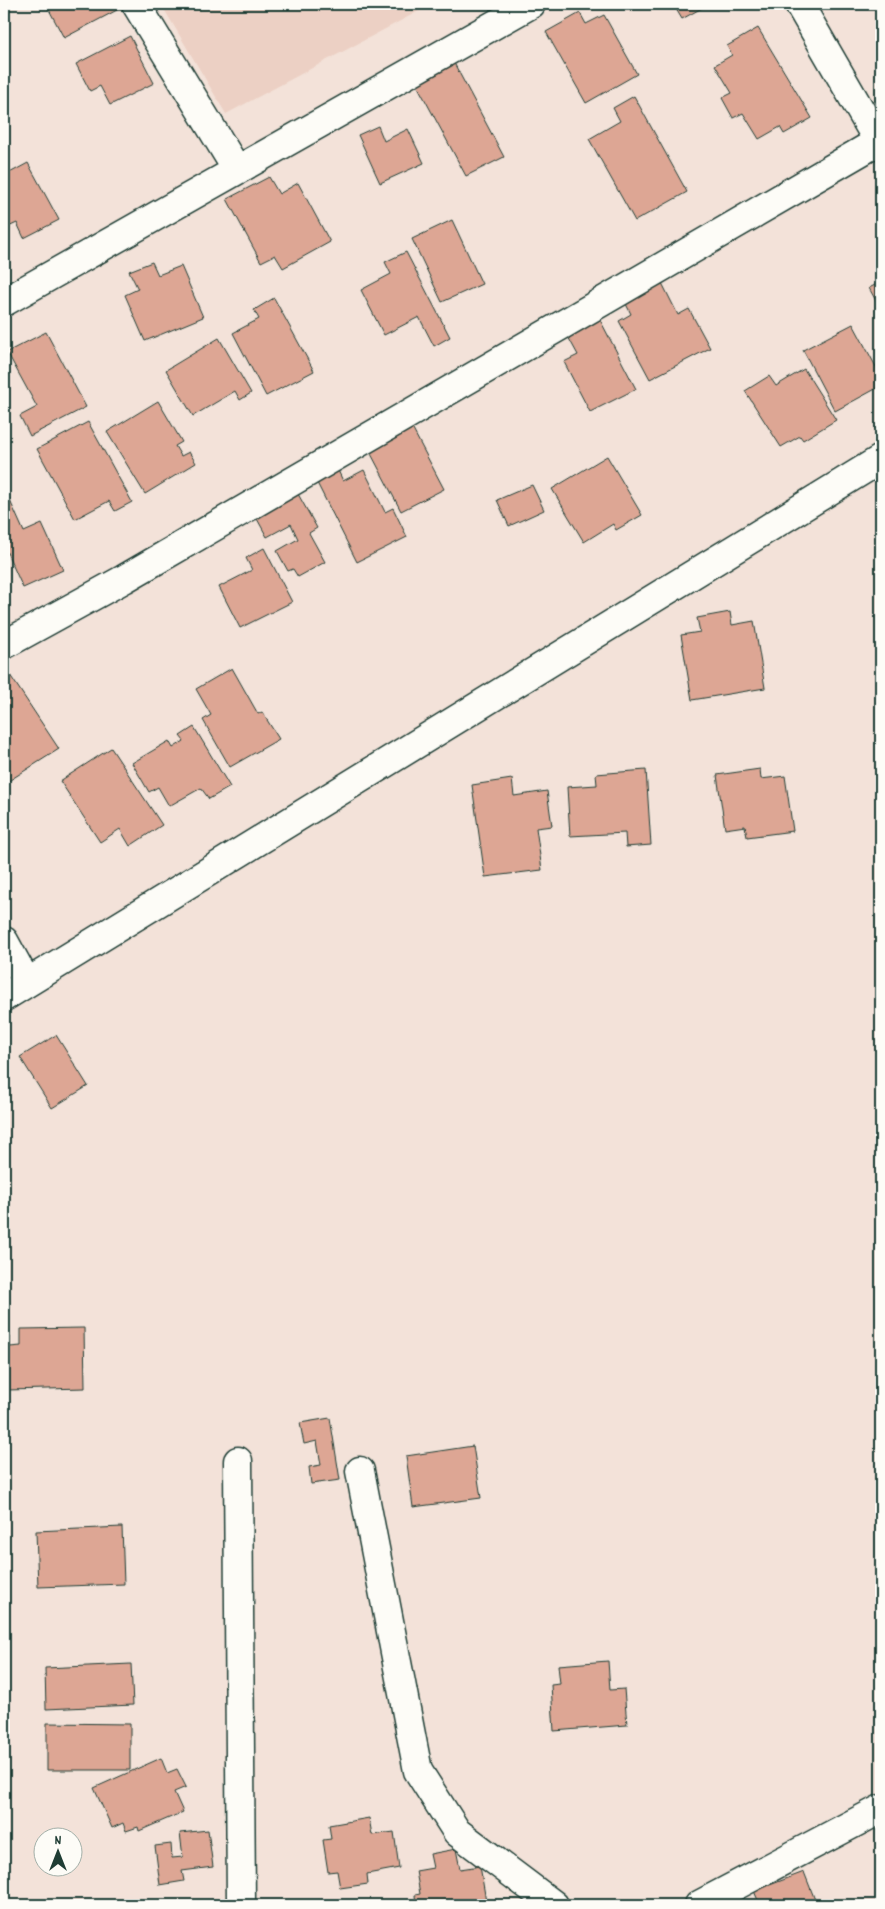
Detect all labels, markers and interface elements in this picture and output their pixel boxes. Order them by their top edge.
north arrow [32,1826,82,1876]
text: N [55,1831,62,1851]

